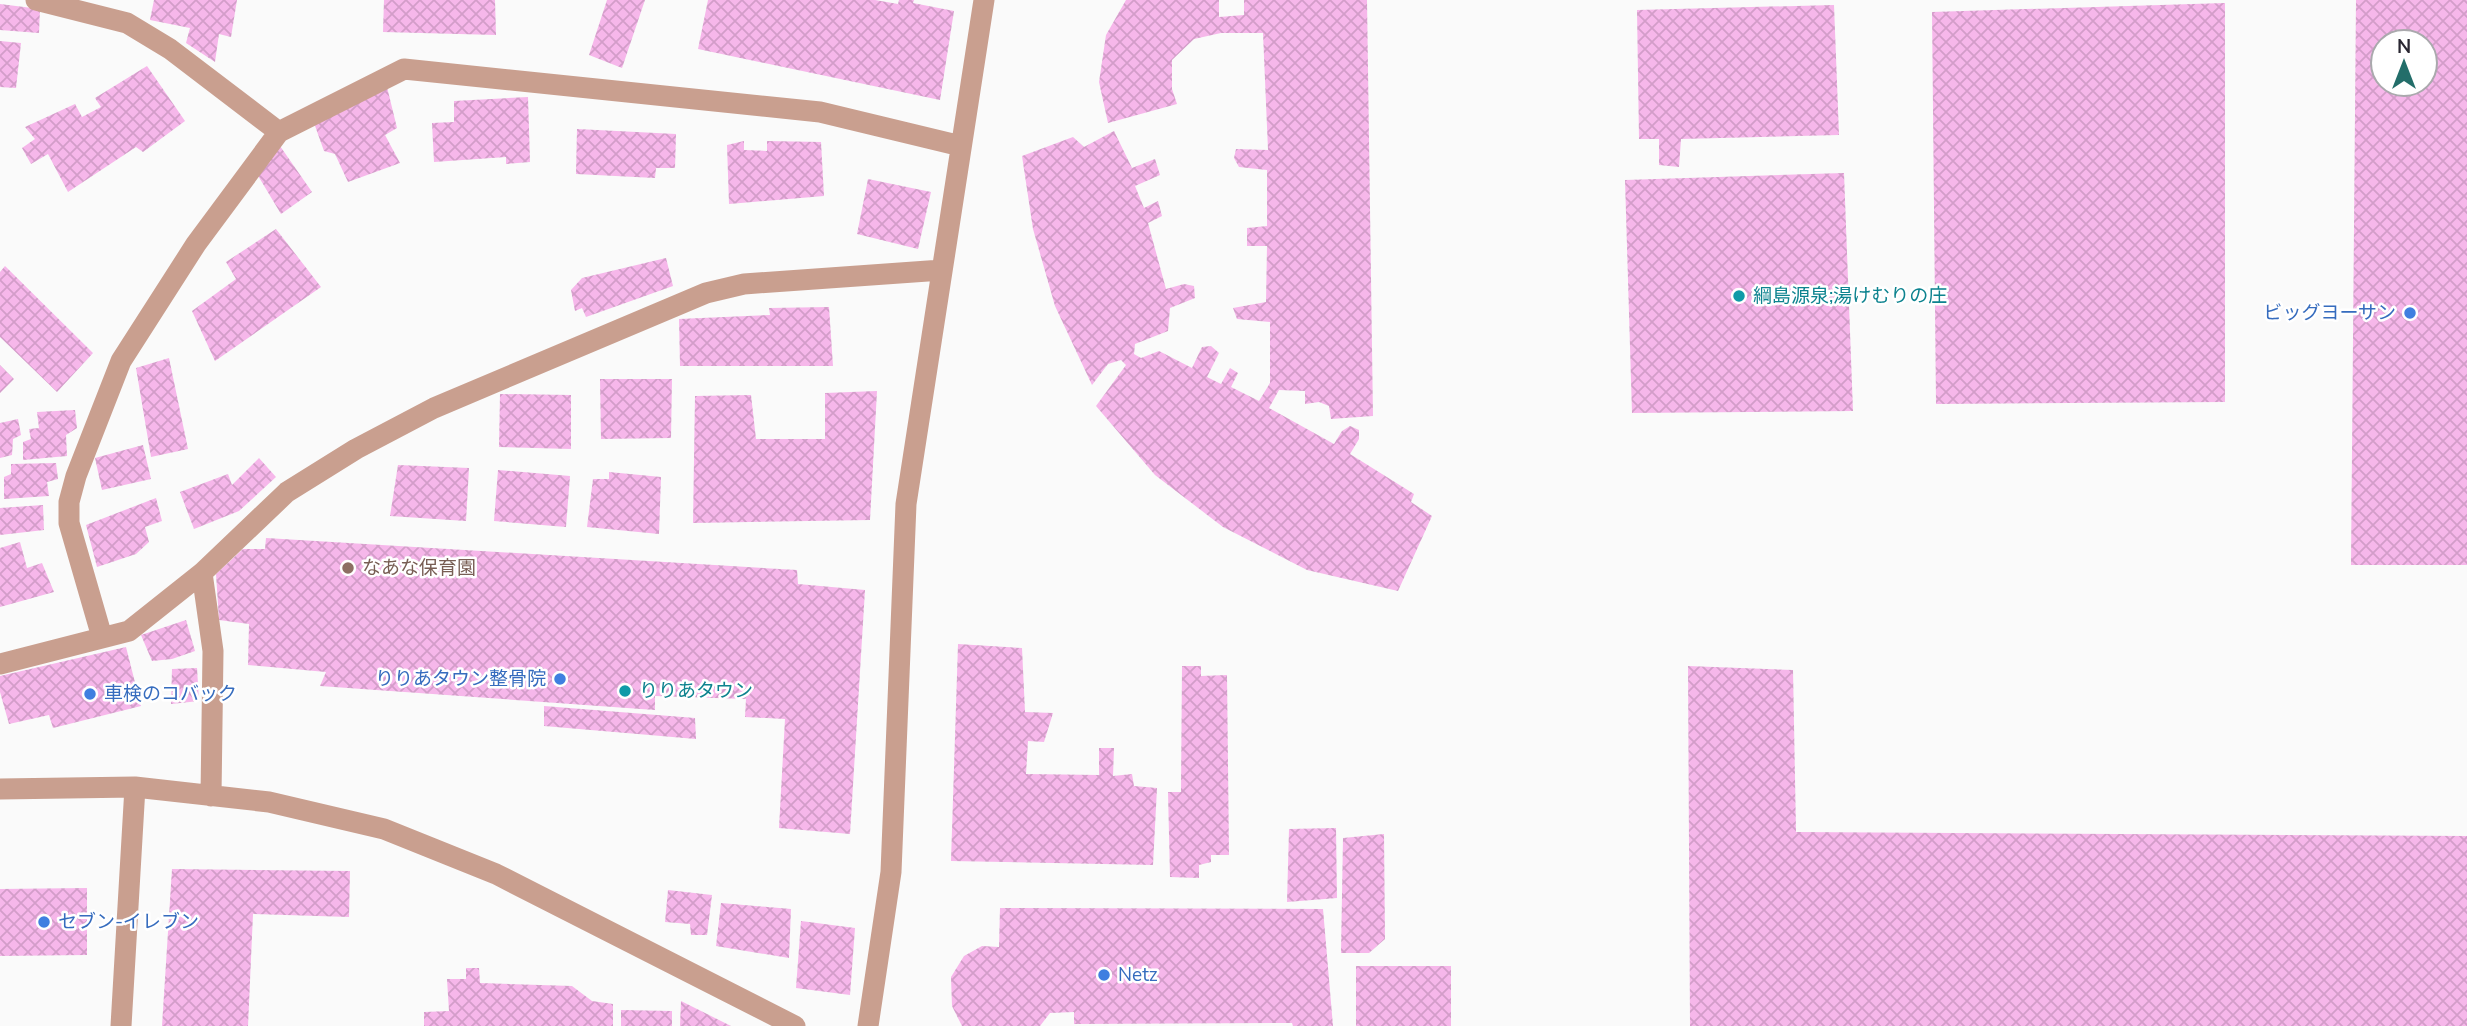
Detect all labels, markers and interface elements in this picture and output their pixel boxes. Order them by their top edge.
north arrow [2369,28,2439,98]
text: N [2397,34,2411,60]
place label: 綱島源泉;湯けむりの庄 [1753,283,1947,309]
marker: 綱島源泉;湯けむりの庄 [1731,288,1747,304]
place label: ビッグヨーサン [2263,300,2396,326]
marker: ビッグヨーサン [2402,305,2418,321]
place label: なあな保育園 [362,555,476,581]
marker: なあな保育園 [340,560,356,576]
place label: りりあタウン整骨院 [375,666,546,692]
marker: りりあタウン整骨院 [552,671,568,687]
place label: りりあタウン [639,678,753,704]
place label: 車検のコバック [104,681,237,707]
marker: りりあタウン [617,683,633,699]
marker: 車検のコバック [82,686,98,702]
place label: セブン-イレブン [58,909,199,935]
marker: セブン-イレブン [36,914,52,930]
place label: Netz [1118,962,1158,988]
marker: Netz [1096,967,1112,983]

